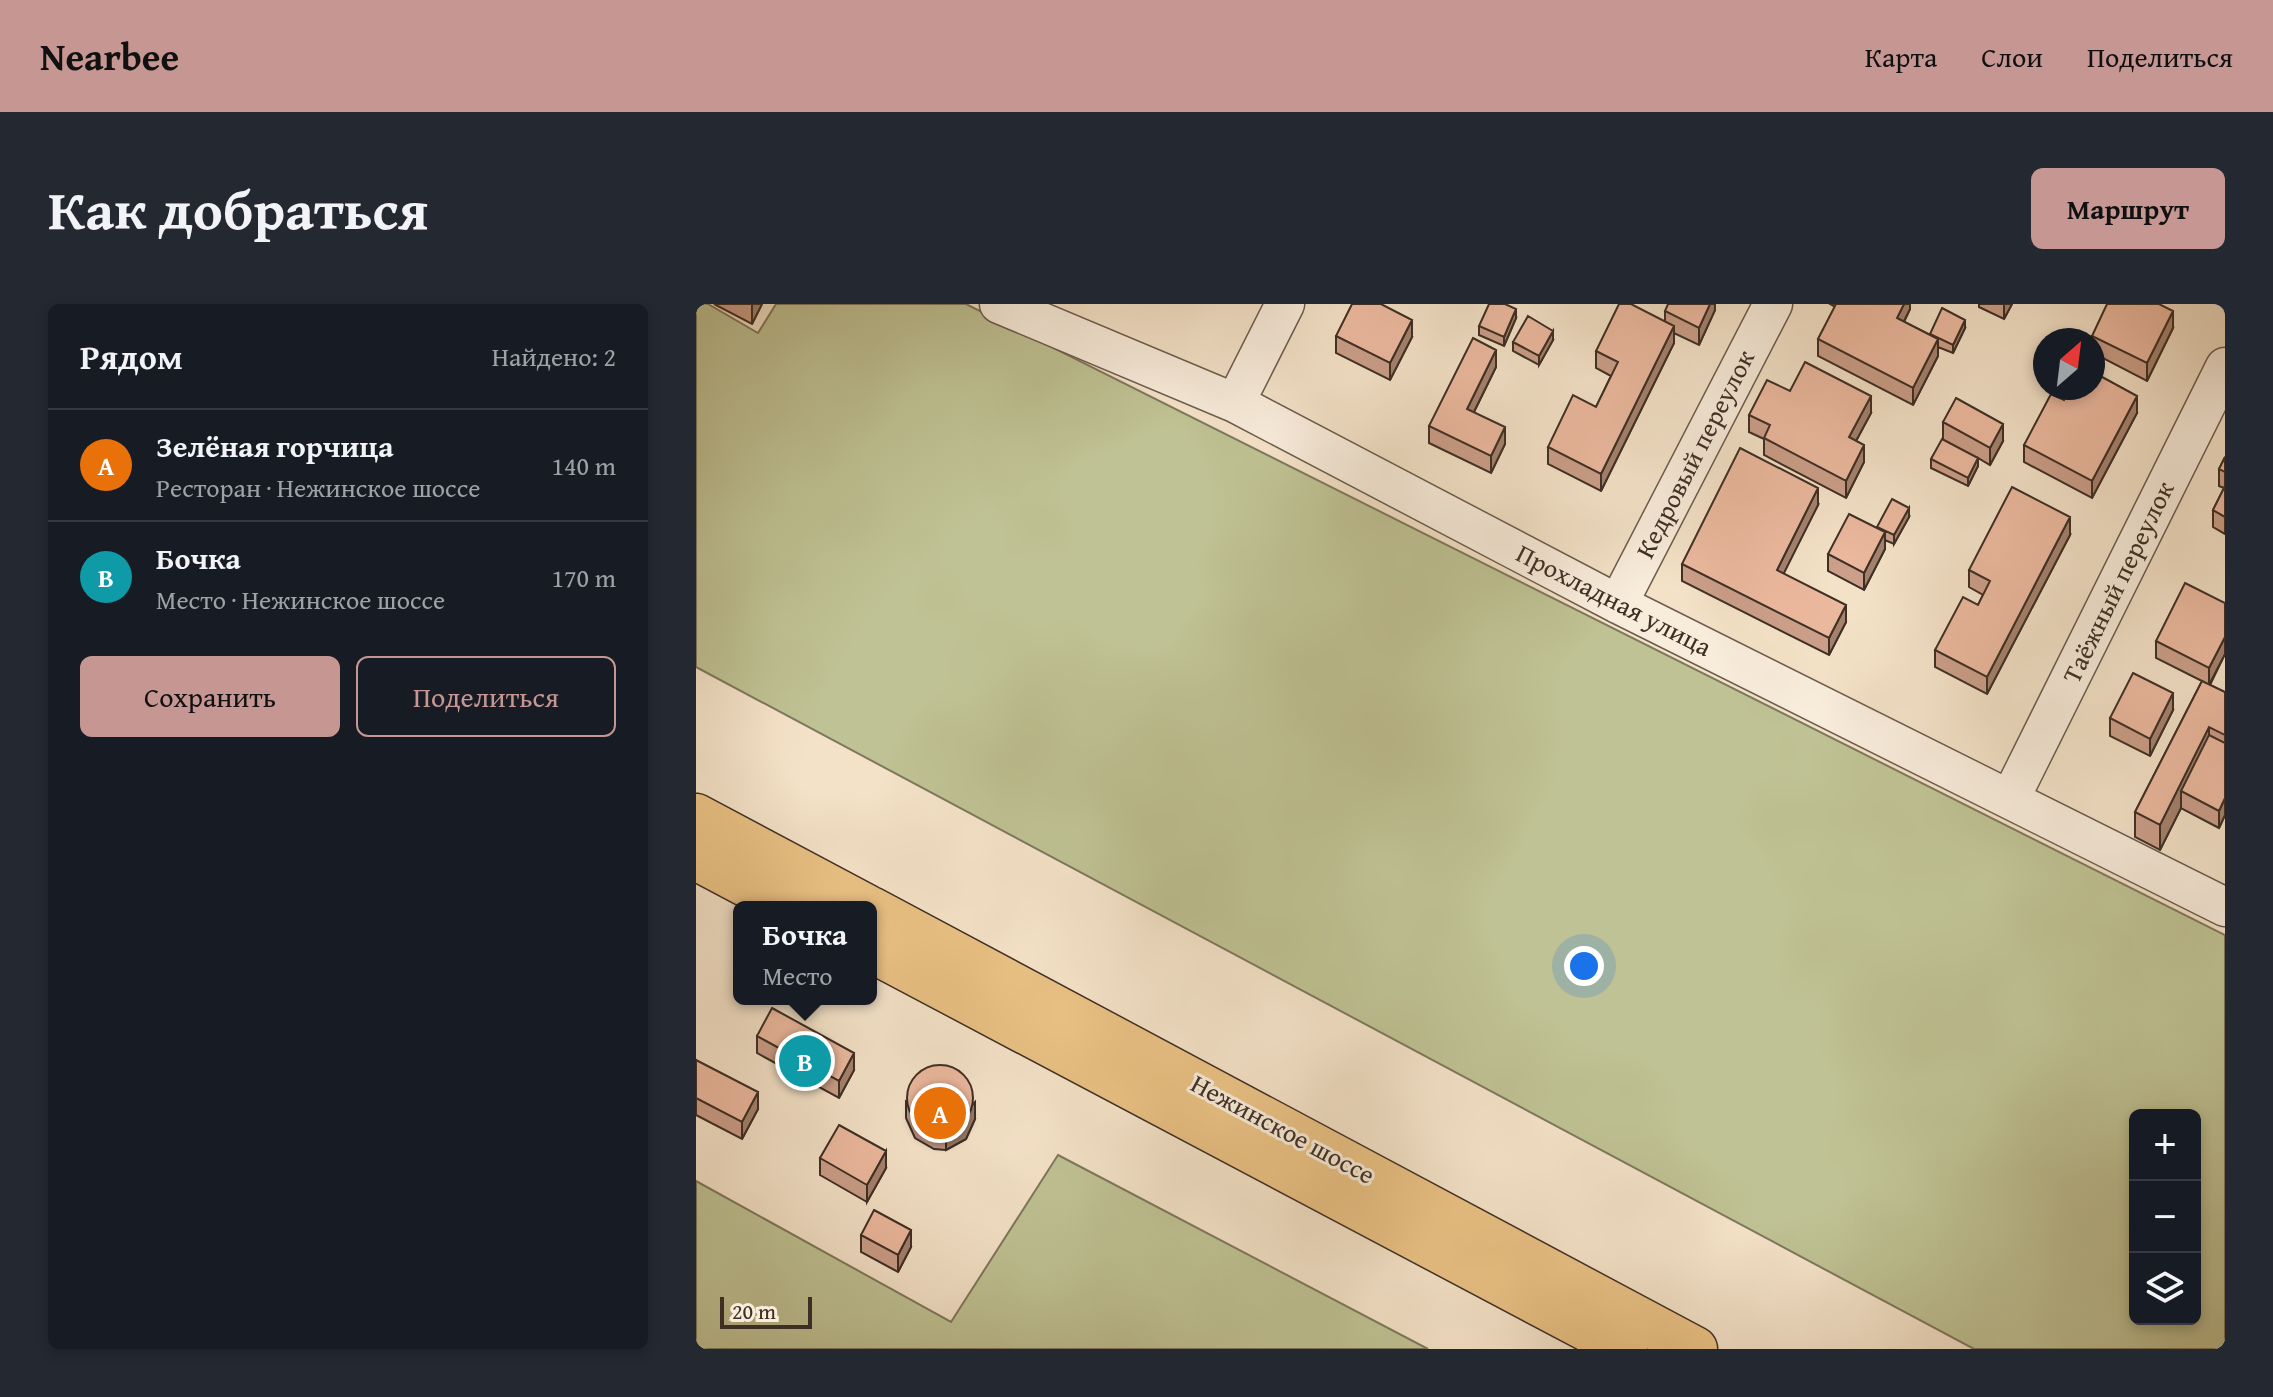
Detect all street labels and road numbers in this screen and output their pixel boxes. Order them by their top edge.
street label: Кедровый переулок [1625,342,1764,565]
street label: Таёжный переулок [2052,474,2184,689]
street label: Прохладная улица [1510,533,1719,666]
street label: Нежинское шоссе [1184,1064,1382,1194]

